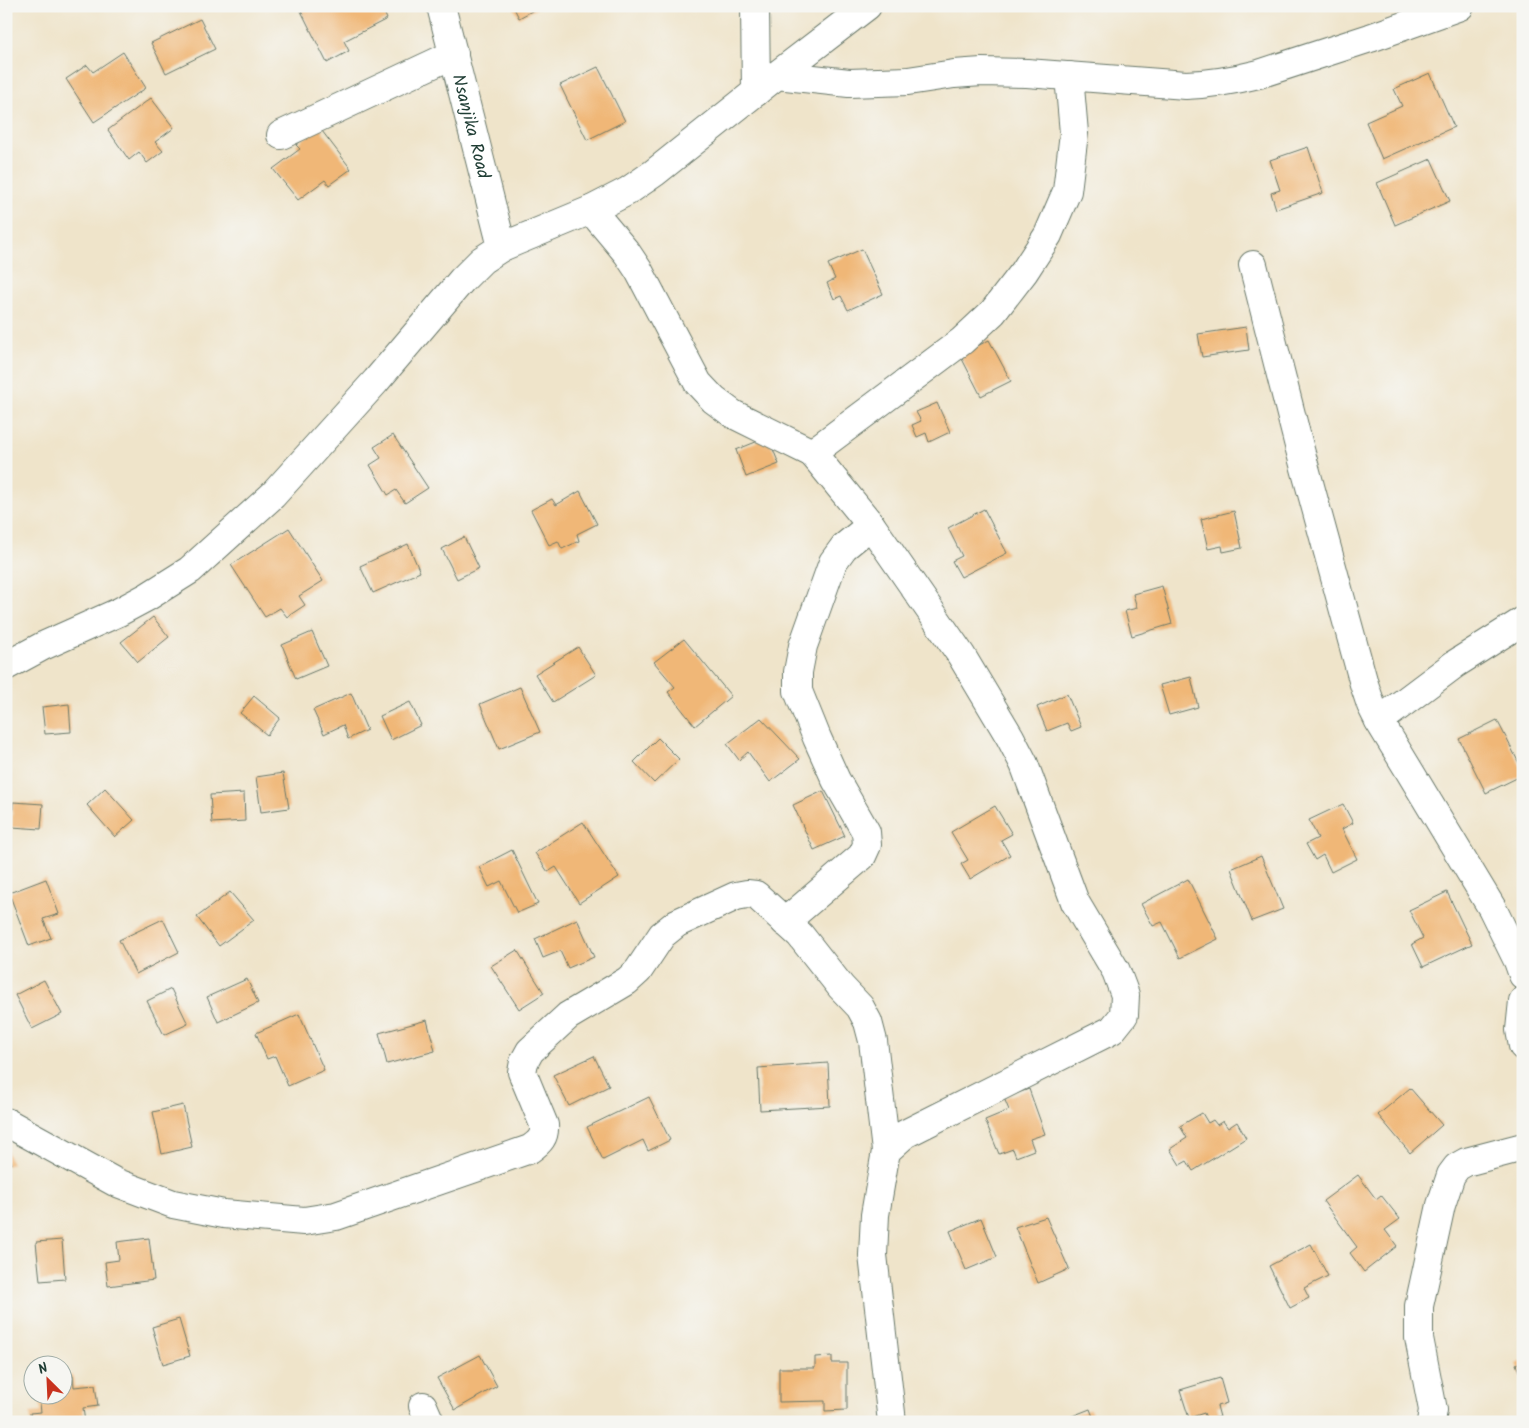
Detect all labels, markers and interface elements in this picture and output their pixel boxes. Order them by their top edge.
street label: Nsanjika Road [443,71,497,183]
north arrow [22,1356,72,1406]
text: N [35,1357,52,1381]

